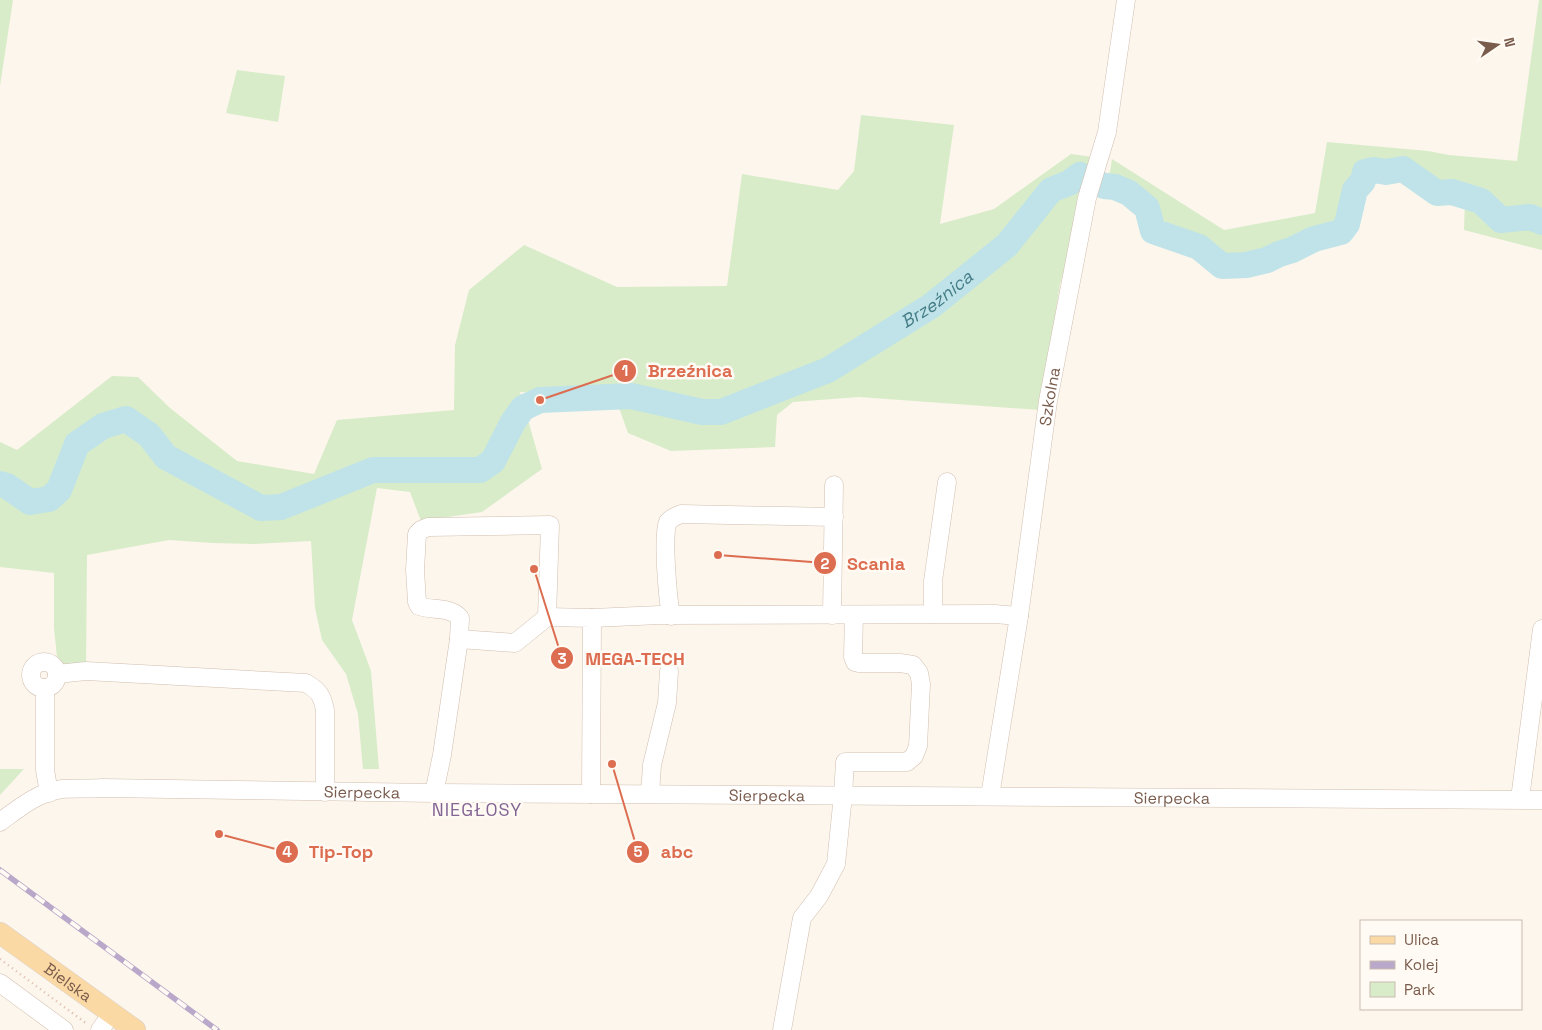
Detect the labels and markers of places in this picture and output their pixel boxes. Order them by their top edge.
callout: Brzeźnica [612,354,742,387]
callout: Scania [812,547,915,580]
callout: MEGA-TECH [550,642,694,675]
callout: Tip-Top [274,835,384,868]
callout: abc [626,835,703,868]

